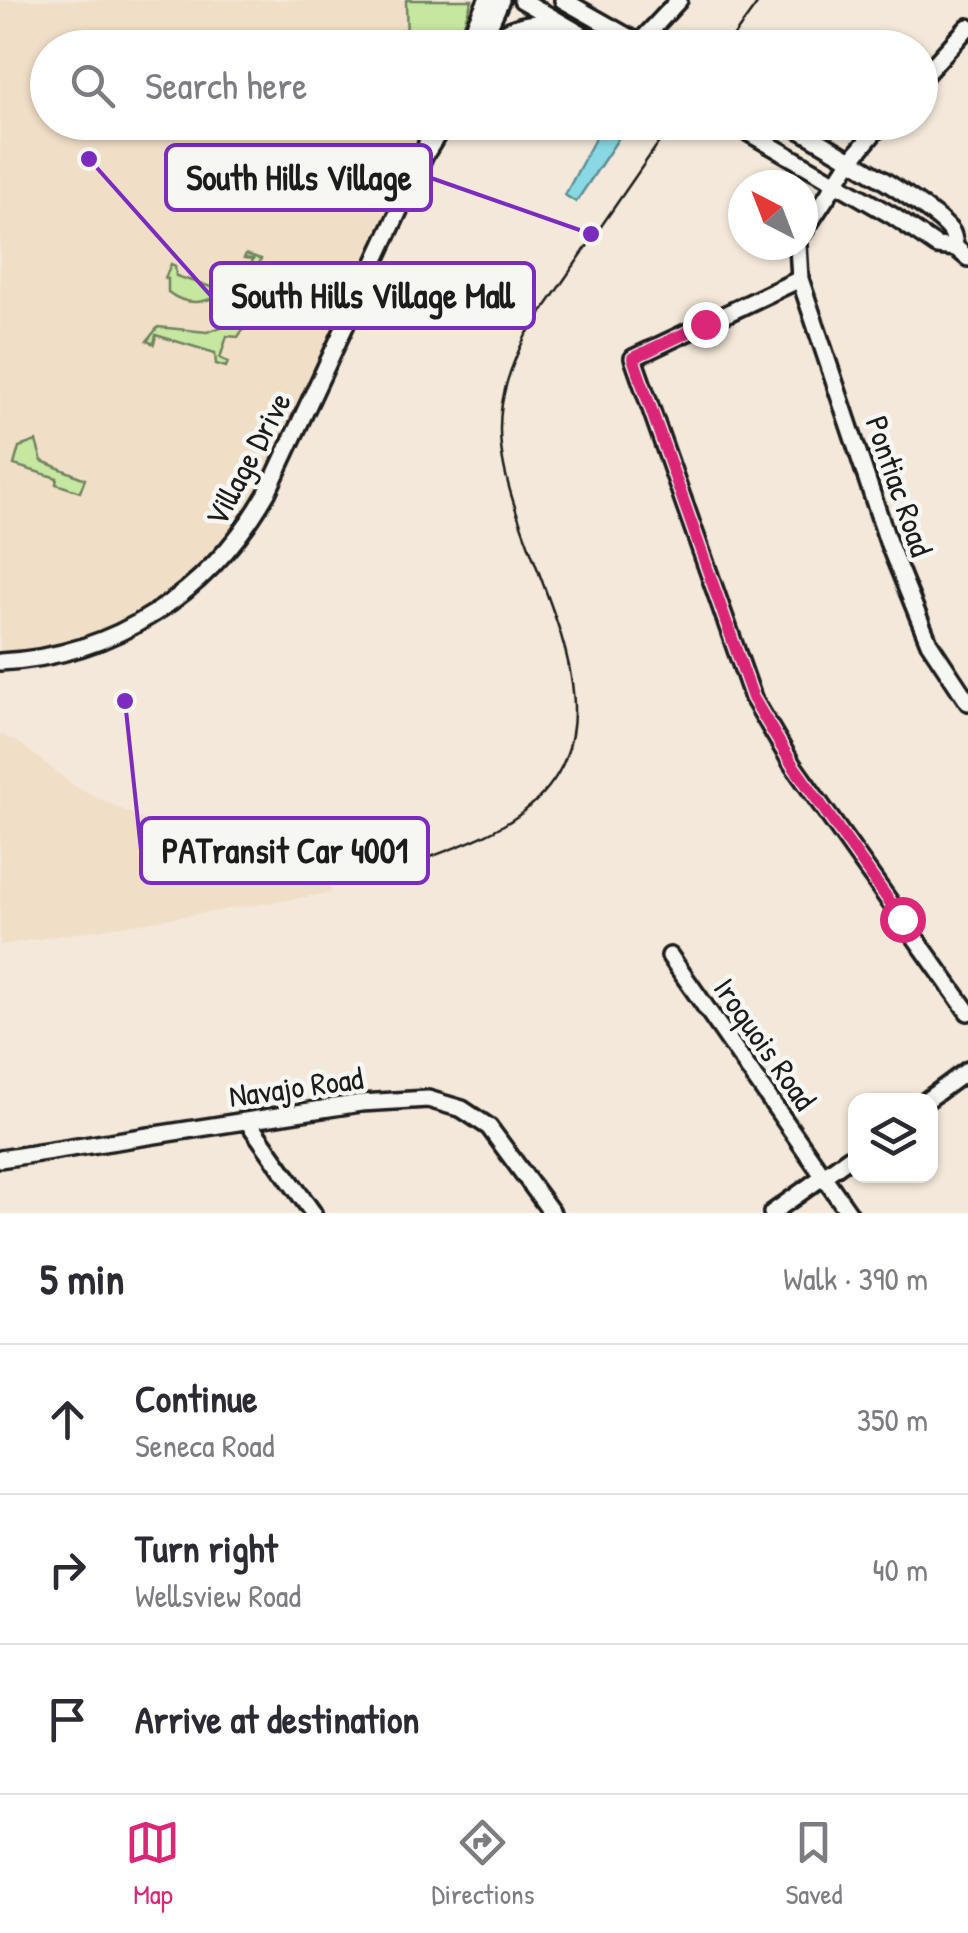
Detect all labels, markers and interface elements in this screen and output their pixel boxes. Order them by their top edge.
search box [30,30,938,140]
icon: search [65,58,120,113]
text: Search here [145,59,307,111]
callout: South Hills Village [166,145,431,210]
text: South Hills Village [186,154,412,202]
north arrow [728,170,818,260]
callout: South Hills Village Mall [211,263,534,328]
text: South Hills Village Mall [231,272,516,320]
route end [683,302,729,348]
street label: Village Drive [194,384,301,533]
street label: Pontiac Road [855,410,944,562]
callout: PATransit Car 4001 [141,818,428,883]
text: PATransit Car 4001 [162,827,408,874]
route start [880,897,926,943]
street label: Iroquois Road [704,969,827,1119]
street label: Navajo Road [226,1056,366,1117]
map controls [848,1093,938,1183]
button: layers [848,1093,938,1183]
text: 5 min [40,1250,124,1307]
text: Walk · 390 m [783,1257,928,1300]
text: Continue [135,1372,257,1424]
icon: ahead [40,1392,95,1447]
text: 350 m [857,1398,928,1441]
text: Seneca Road [135,1424,274,1467]
text: Turn right [135,1522,278,1574]
icon: right [40,1542,95,1597]
text: 40 m [873,1548,928,1591]
text: Wellsview Road [135,1574,301,1617]
icon: arrive [40,1692,95,1747]
text: Arrive at destination [135,1693,419,1745]
tab: Map [125,1815,180,1913]
tab: Directions [431,1815,534,1913]
tab: Saved [785,1815,843,1913]

